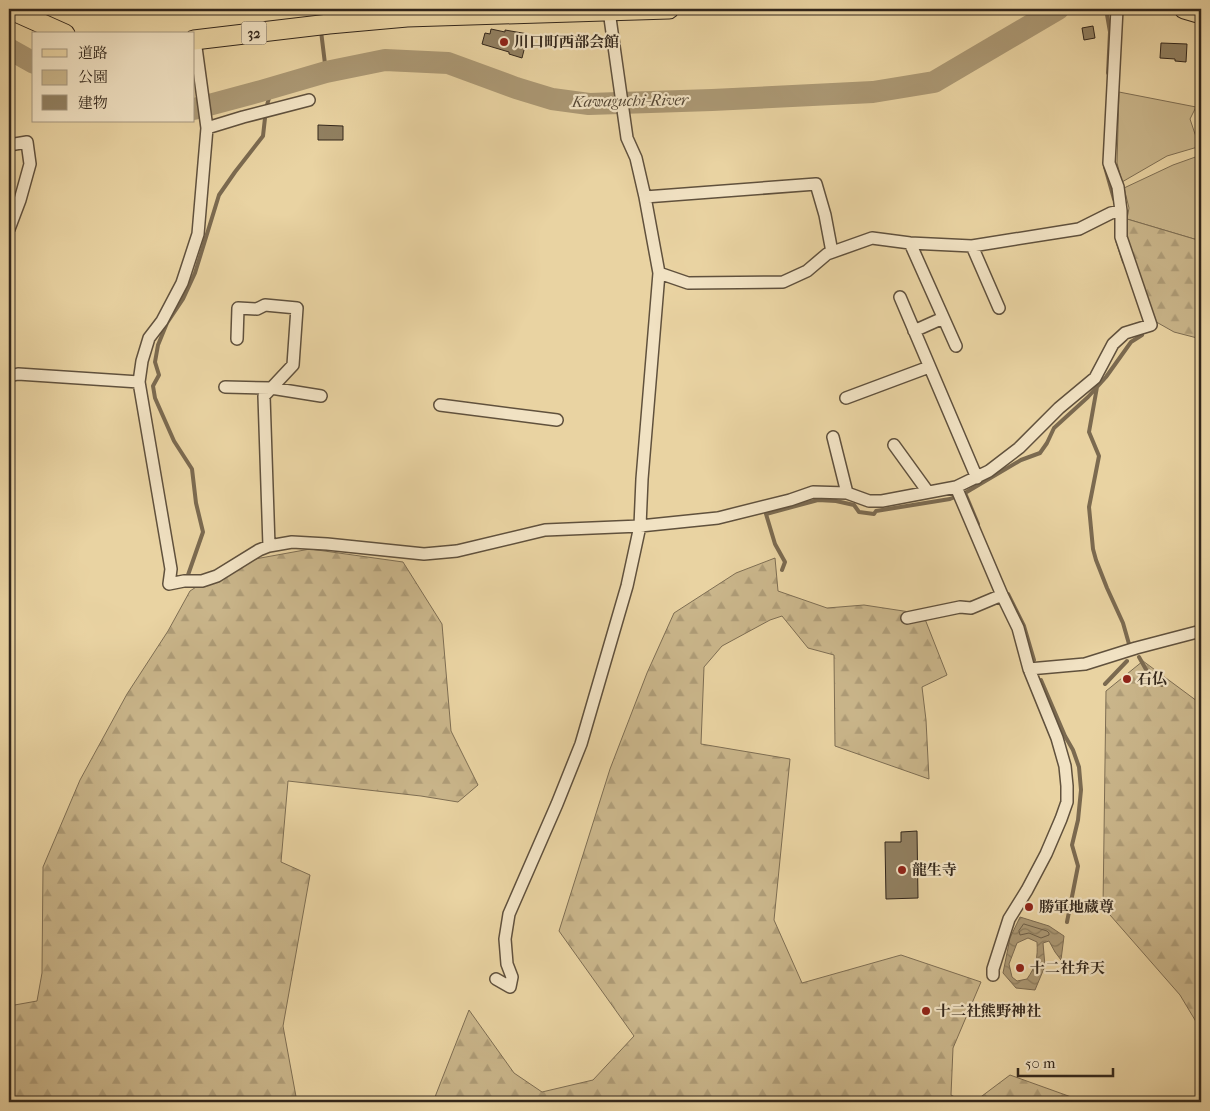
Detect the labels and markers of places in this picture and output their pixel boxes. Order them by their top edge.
place label: 川口町西部会館 [514,33,619,51]
marker: 川口町西部会館 [498,36,510,48]
place label: 石仏 [1137,670,1167,688]
marker: 石仏 [1121,673,1133,685]
place label: 龍生寺 [912,861,957,879]
marker: 龍生寺 [896,864,908,876]
place label: 勝軍地蔵尊 [1039,898,1114,916]
marker: 勝軍地蔵尊 [1023,901,1035,913]
place label: 十二社弁天 [1030,959,1105,977]
marker: 十二社弁天 [1014,962,1026,974]
place label: 十二社熊野神社 [936,1002,1041,1020]
marker: 十二社熊野神社 [920,1005,932,1017]

